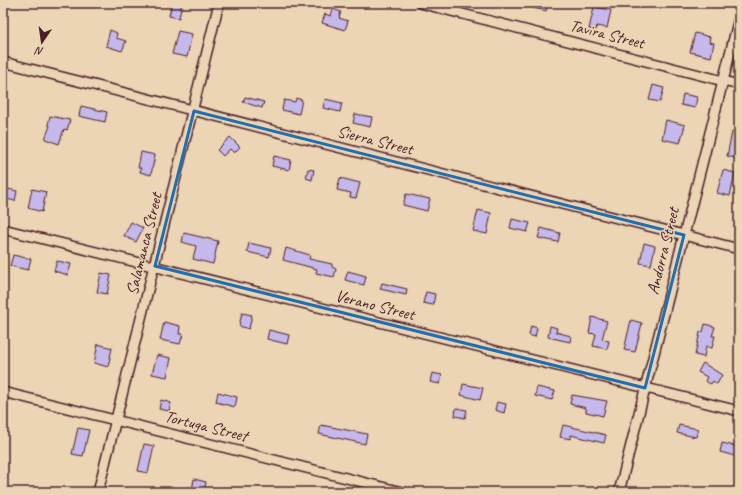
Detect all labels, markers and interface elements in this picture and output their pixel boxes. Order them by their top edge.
street label: Tavira Street [568,15,649,54]
north arrow [22,22,62,62]
text: N [33,44,45,59]
street label: Sierra Street [335,120,417,160]
street label: Salamanca Street [121,188,167,297]
street label: Andorra Street [642,203,684,297]
street label: Verano Street [333,285,419,326]
street label: Tortuga Street [162,406,252,447]

